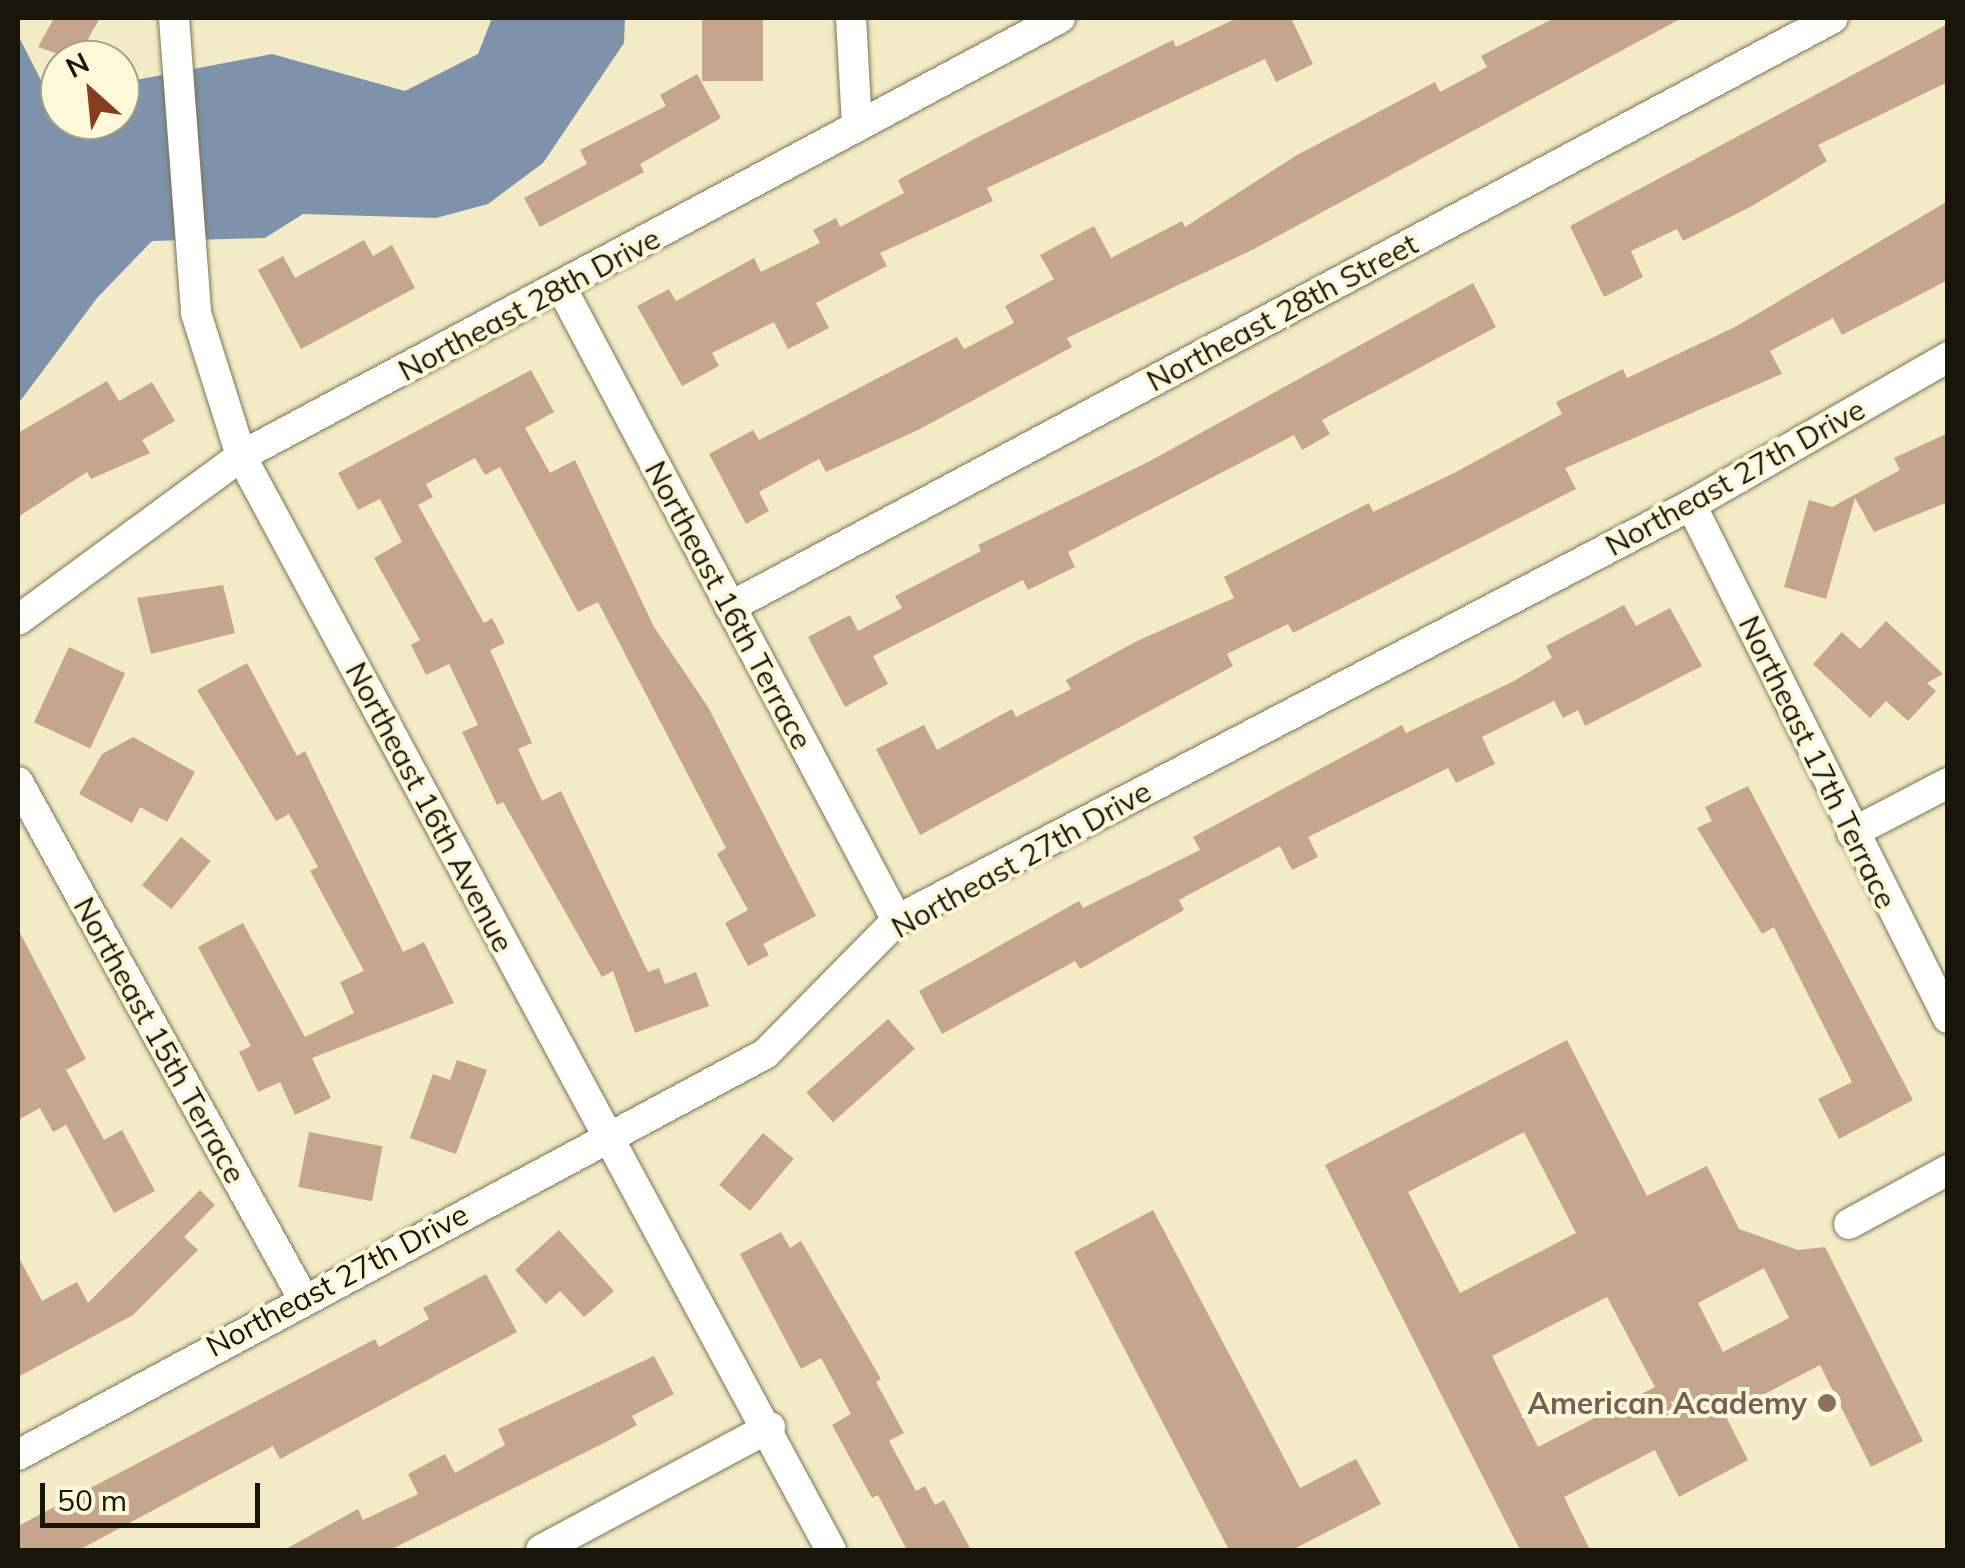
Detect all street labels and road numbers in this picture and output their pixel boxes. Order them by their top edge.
street label: Northeast 28th Drive [392,220,666,388]
street label: Northeast 28th Street [1140,225,1424,399]
street label: Northeast 27th Drive [1599,391,1871,563]
street label: Northeast 16th Terrace [638,455,820,755]
street label: Northeast 17th Terrace [1731,610,1905,914]
street label: Northeast 16th Avenue [338,656,522,958]
street label: Northeast 27th Drive [885,773,1157,945]
street label: Northeast 15th Terrace [66,891,254,1189]
street label: Northeast 27th Drive [200,1196,474,1364]

